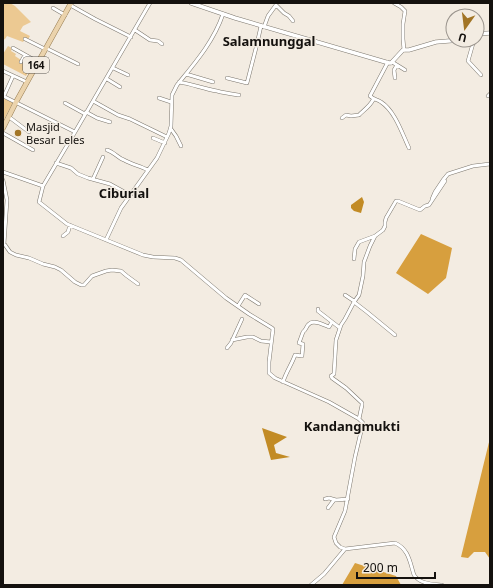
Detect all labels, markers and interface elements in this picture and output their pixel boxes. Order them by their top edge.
north arrow [445,8,485,48]
text: U [457,30,468,46]
district label: Salamnunggal [223,32,315,50]
road number: 164 [23,57,49,73]
place label: Masjid Besar Leles [26,119,84,147]
marker: Masjid Besar Leles [13,128,23,138]
district label: Ciburial [99,184,149,202]
district label: Kandangmukti [304,417,400,435]
scale bar [357,554,435,580]
text: 200 m [363,559,398,576]

